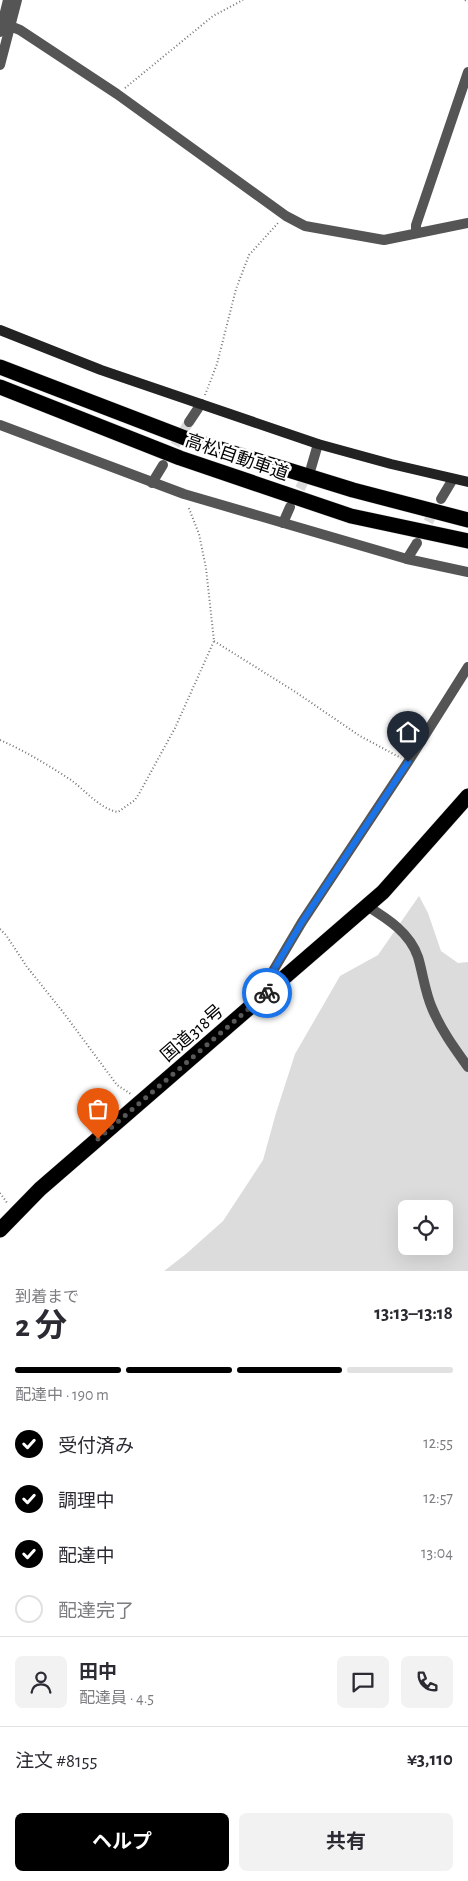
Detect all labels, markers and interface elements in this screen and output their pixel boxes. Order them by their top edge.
street label: 高松自動車道 [183,430,291,484]
pin [387,711,429,762]
icon: home [394,718,422,746]
courier [242,968,292,1018]
icon: bike [253,979,281,1007]
street label: 国道318号 [157,1000,227,1066]
pin [77,1088,119,1139]
icon: bag [84,1095,112,1123]
map controls [398,1200,453,1255]
button: locate [398,1200,453,1255]
text: 到着まで [15,1289,79,1305]
text: 13:13–13:18 [374,1304,453,1323]
text: 2 分 [15,1310,67,1342]
text: 配達中 · 190 m [15,1387,109,1403]
icon: check [15,1430,43,1458]
text: 12:55 [423,1435,453,1451]
text: 受付済み [58,1437,134,1456]
icon: check [15,1485,43,1513]
text: 12:57 [423,1490,453,1506]
text: 調理中 [58,1492,115,1511]
icon: check [15,1540,43,1568]
text: 13:04 [421,1545,453,1561]
text: 配達中 [58,1547,115,1566]
text: 配達完了 [58,1602,134,1621]
button: person [15,1656,67,1708]
button: chat [337,1656,389,1708]
button: phone [401,1656,453,1708]
text: 田中 [79,1663,117,1682]
text: 配達員 · 4.5 [79,1690,154,1706]
text: ¥3,110 [407,1750,453,1769]
text: 注文 #8155 [15,1752,97,1771]
button: ヘルプ [15,1813,229,1871]
button: 共有 [239,1813,453,1871]

